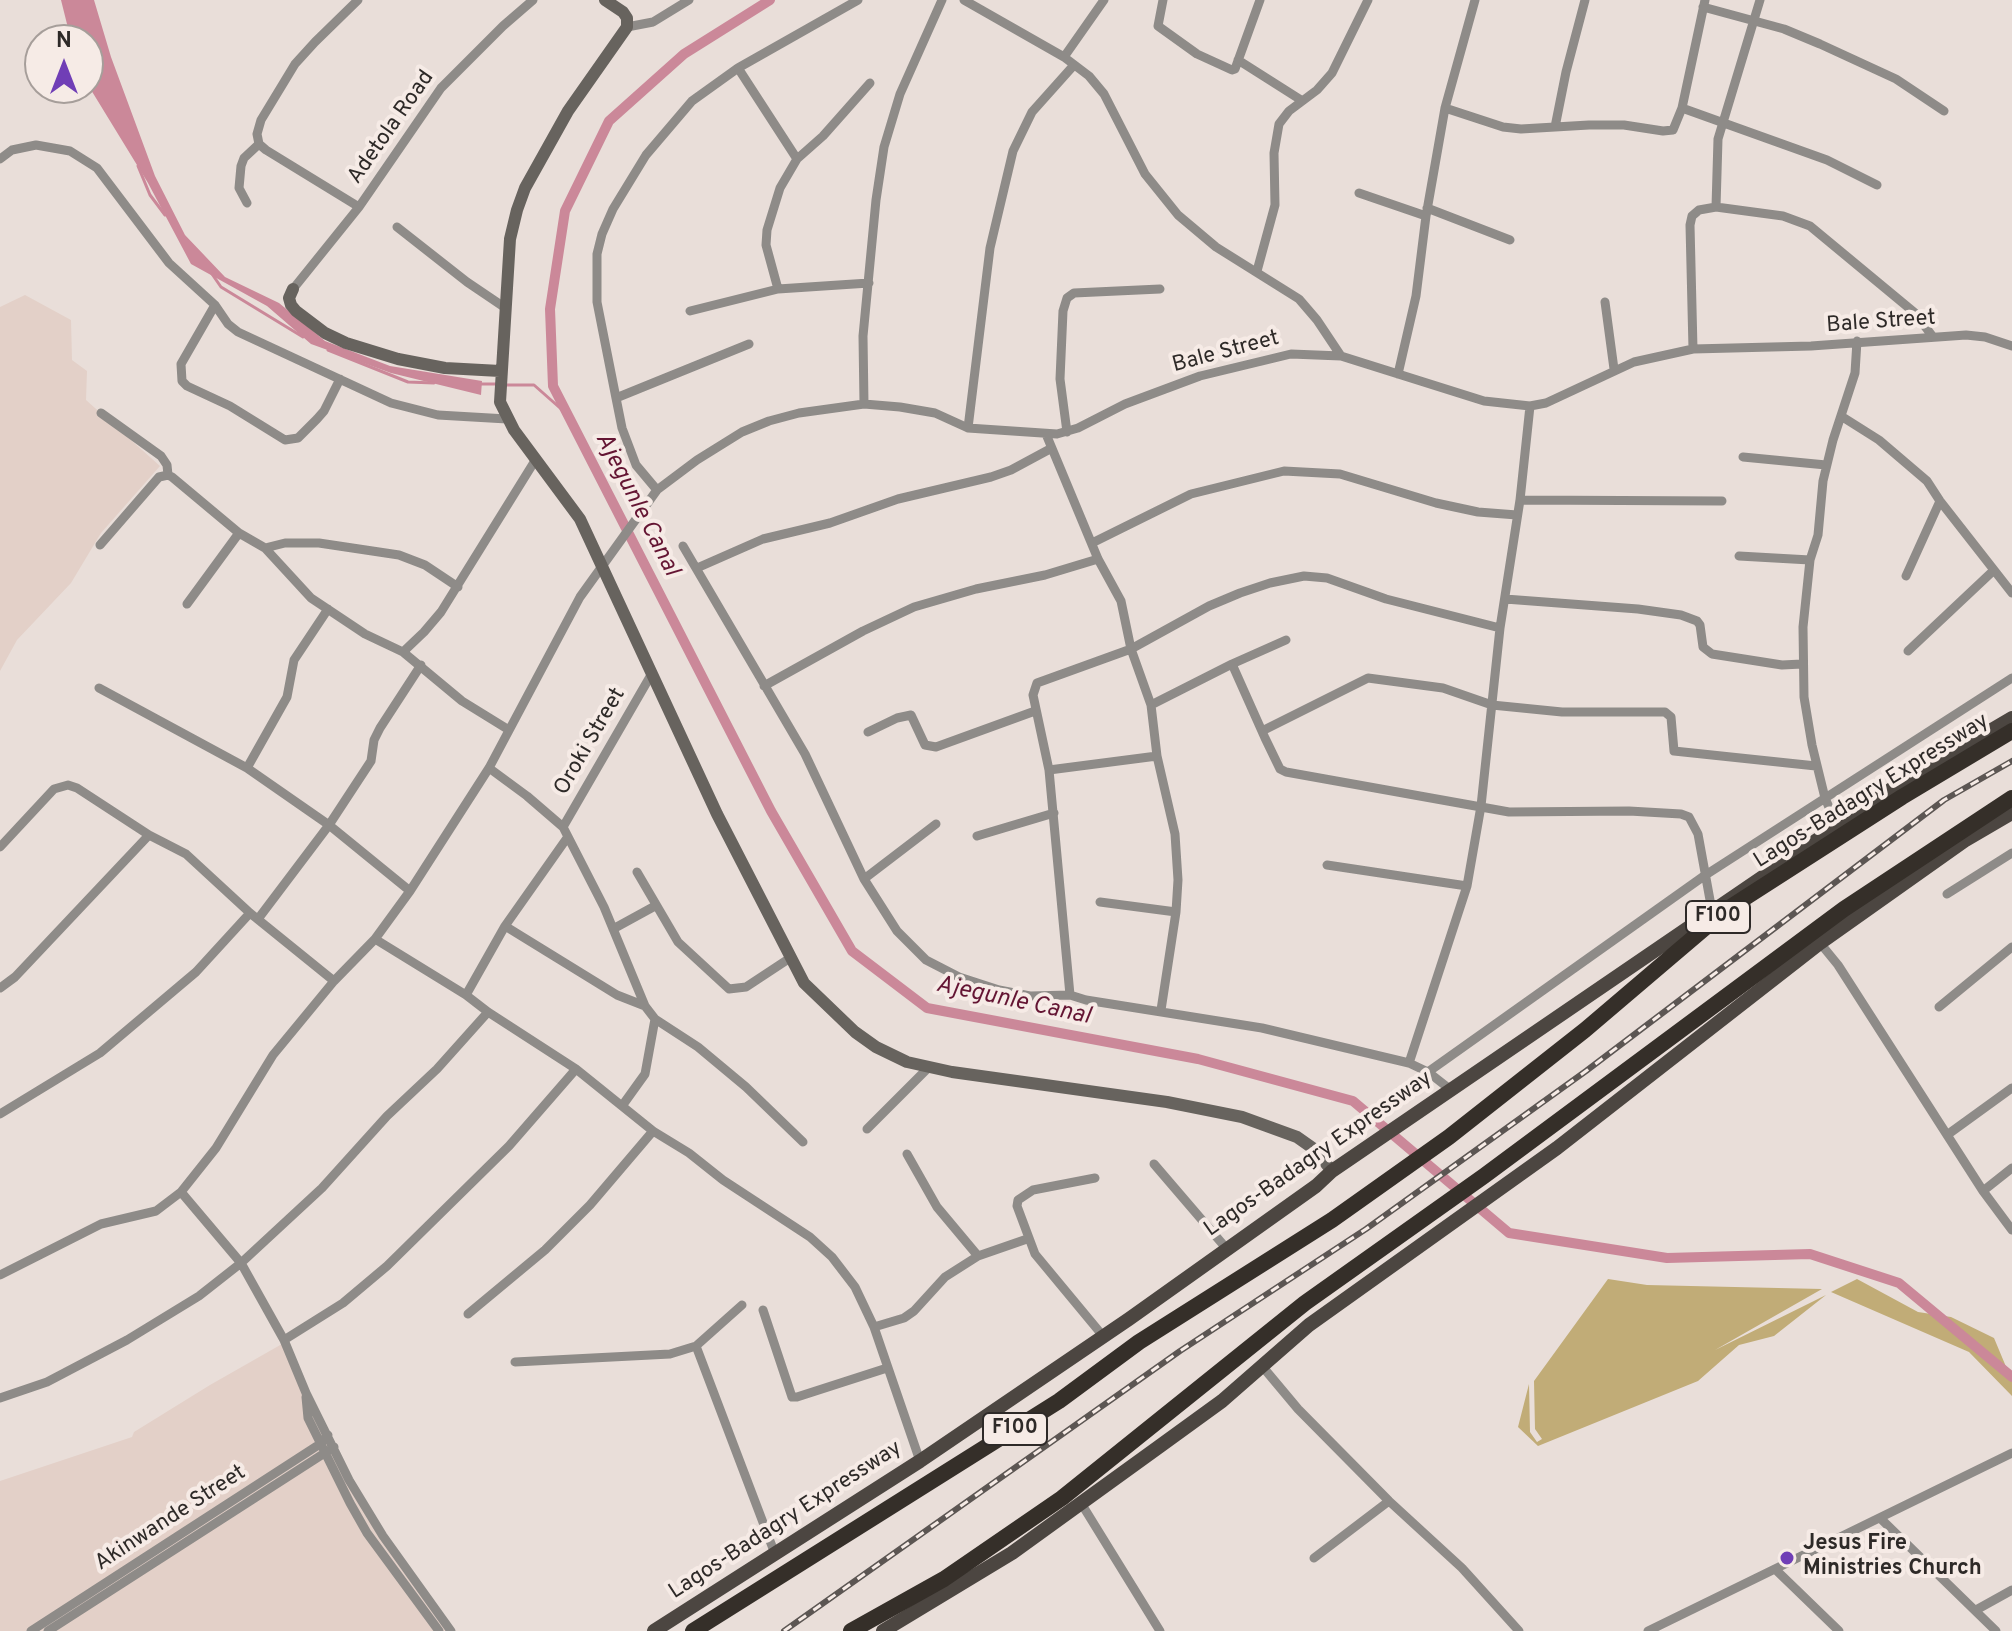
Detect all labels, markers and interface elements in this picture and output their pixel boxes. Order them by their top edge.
north arrow [24,24,104,104]
text: N [56,28,72,55]
street label: Adetola Road [343,66,441,190]
street label: Bale Street [1825,306,1937,340]
street label: Bale Street [1170,326,1282,380]
water label: Ajegunle Canal [587,428,685,582]
street label: Oroki Street [550,684,632,800]
street label: Lagos-Badagry Expressway [1750,709,1994,875]
road number: F100 [1686,901,1750,933]
water label: Ajegunle Canal [933,972,1093,1032]
street label: Lagos-Badagry Expressway [1200,1066,1438,1244]
road number: F100 [983,1413,1047,1445]
street label: Lagos-Badagry Expressway [665,1436,907,1606]
street label: Akinwande Street [91,1460,251,1578]
place label: Jesus Fire Ministries Church [1803,1532,1982,1584]
marker: Jesus Fire Ministries Church [1778,1549,1796,1567]

